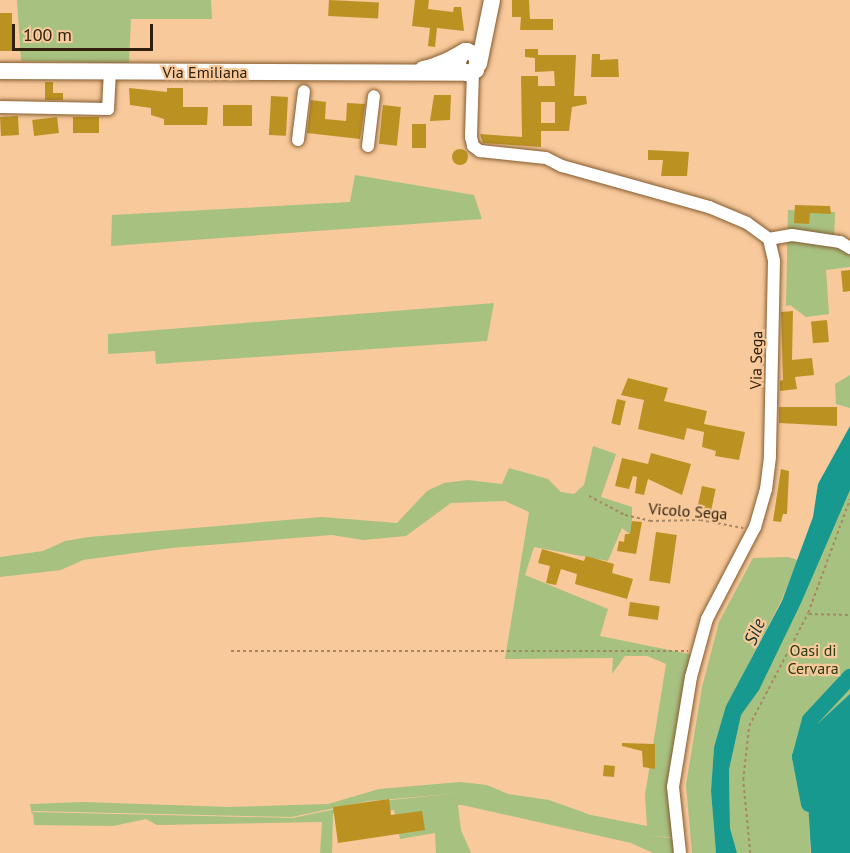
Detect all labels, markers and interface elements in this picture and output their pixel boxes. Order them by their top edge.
scale bar [15,12,156,50]
text: 100 m [23,23,72,46]
street label: Via Emiliana [162,62,248,82]
street label: Via Sega [746,331,766,389]
street label: Vicolo Sega [648,499,728,523]
water label: Sile [740,615,770,649]
park label: Oasi di Cervara [787,640,839,678]

